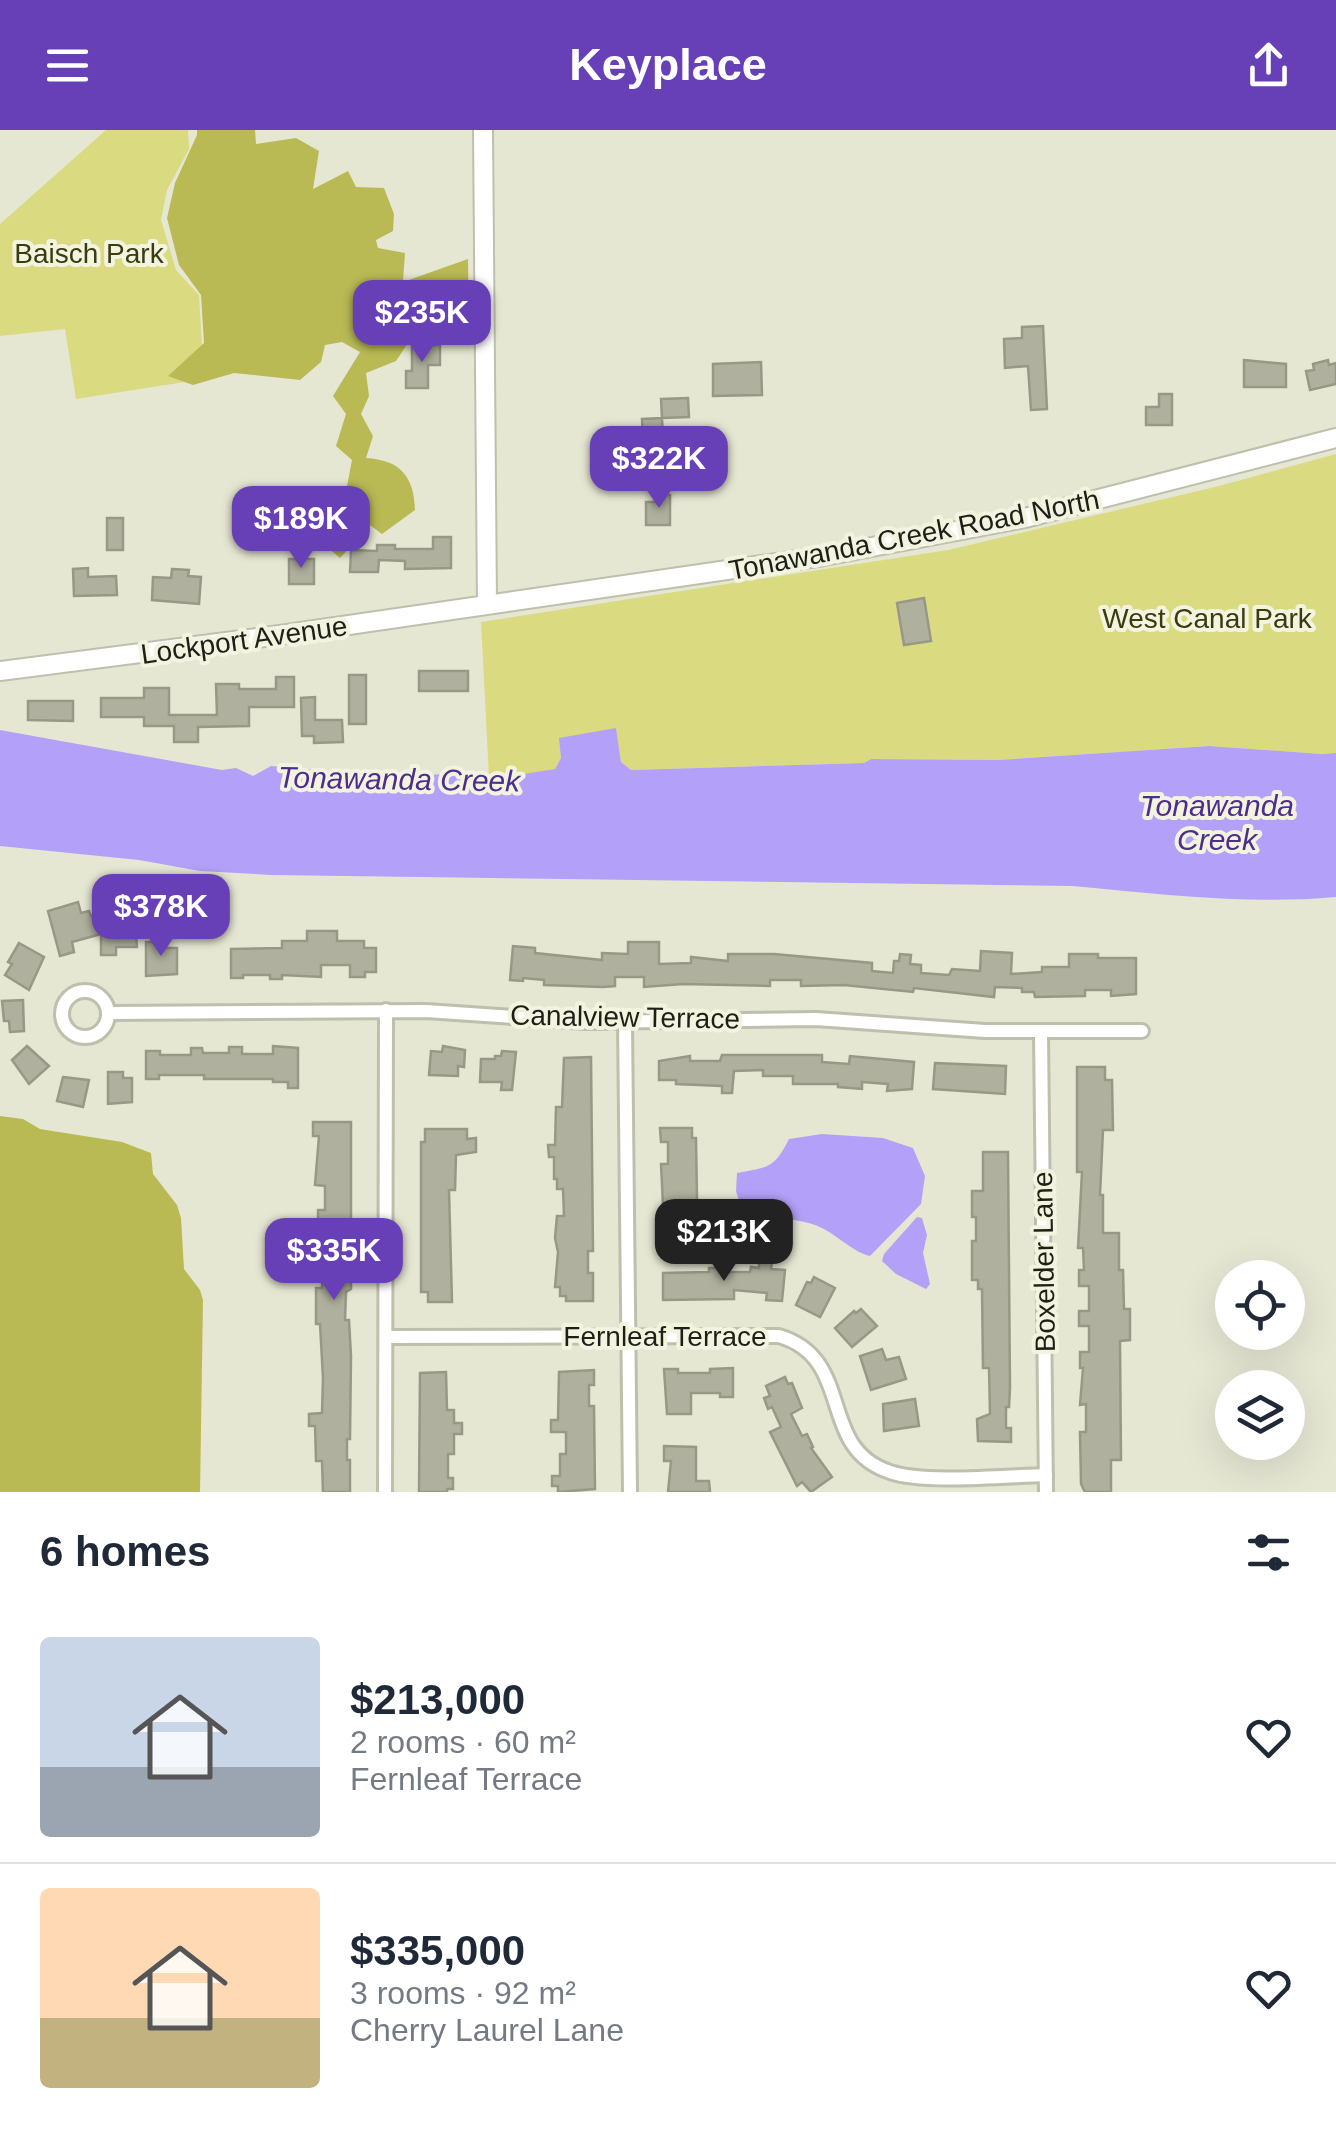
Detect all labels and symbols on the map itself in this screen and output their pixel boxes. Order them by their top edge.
park label: Baisch Park [14,238,165,269]
pin: $235K [352,280,492,365]
pin: $322K [589,426,729,511]
street label: Tonawanda Creek Road North [726,484,1102,586]
pin: $189K [231,486,371,571]
park label: West Canal Park [1102,603,1313,634]
street label: Lockport Avenue [139,610,349,670]
water label: Tonawanda Creek [278,760,522,798]
water label: Tonawanda Creek [1140,789,1294,856]
pin: $378K [91,874,231,959]
street label: Canalview Terrace [510,999,740,1035]
street label: Boxelder Lane [1027,1171,1061,1353]
pin: $213K [654,1199,794,1284]
pin: $335K [264,1218,404,1303]
street label: Fernleaf Terrace [563,1321,767,1352]

